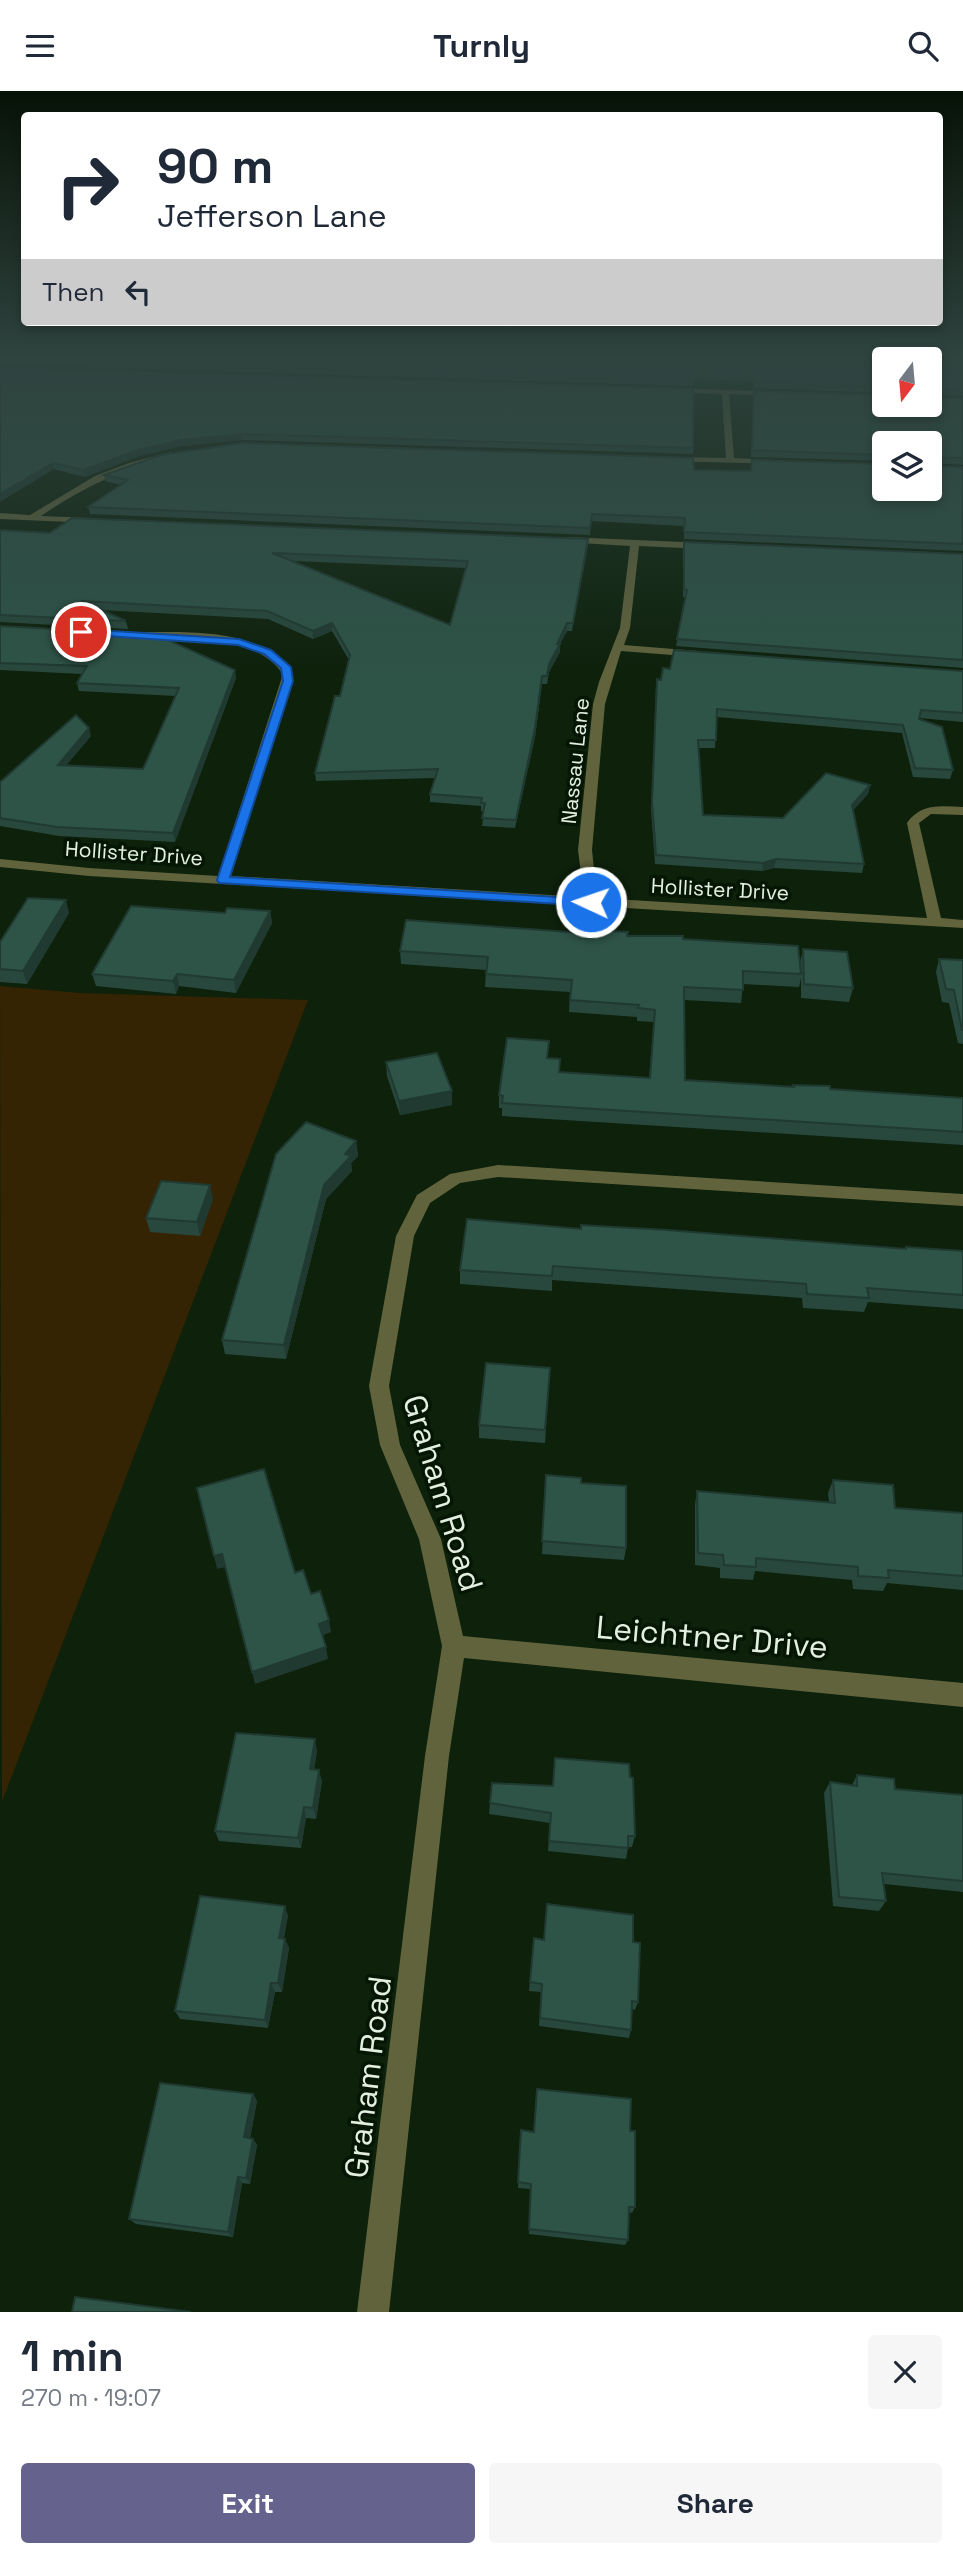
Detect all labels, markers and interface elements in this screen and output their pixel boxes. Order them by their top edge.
text: Turnly [433,26,530,66]
icon: menu [21,27,59,65]
icon: search [904,27,942,65]
text: 90 m [157,135,273,197]
icon: right [42,140,133,231]
text: Jefferson Lane [157,196,387,236]
icon: left [119,273,157,311]
text: Then [42,275,105,309]
north arrow [872,347,942,417]
map controls [872,347,942,501]
button: layers [872,431,942,501]
pin [51,602,111,662]
icon: arrive [62,613,100,651]
street label: Nassau Lane [555,696,595,826]
street label: Hollister Drive [64,835,204,871]
position arrow [554,865,628,939]
street label: Hollister Drive [650,872,790,906]
street label: Graham Road [394,1390,492,1596]
street label: Leichtner Drive [594,1607,830,1667]
street label: Graham Road [336,1974,400,2180]
text: 1 min [21,2330,124,2383]
button: close [868,2335,942,2409]
text: 270 m · 19:07 [21,2383,161,2413]
button: Exit [21,2463,475,2543]
button: Share [489,2463,942,2543]

